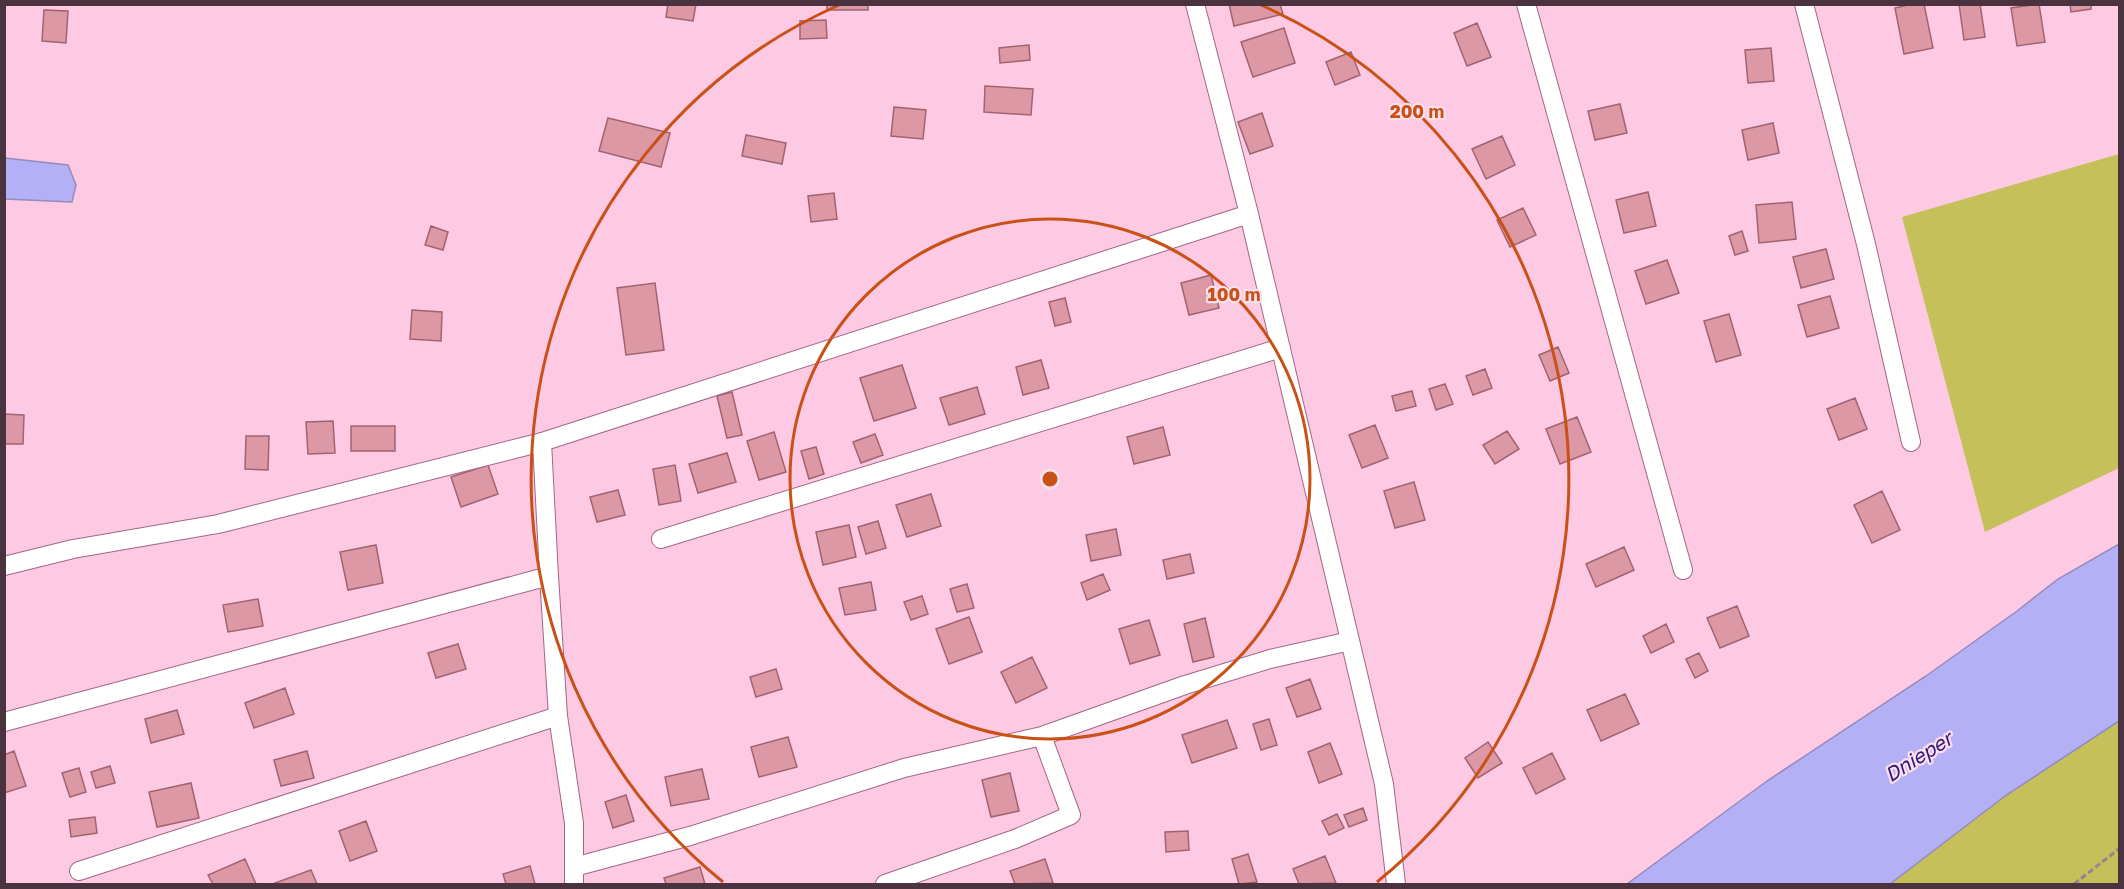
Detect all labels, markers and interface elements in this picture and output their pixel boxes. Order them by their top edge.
text: 200 m [1390,100,1444,122]
text: 100 m [1208,283,1260,305]
centre of rings [1040,469,1060,489]
water label: Dnieper [1880,724,1959,786]

